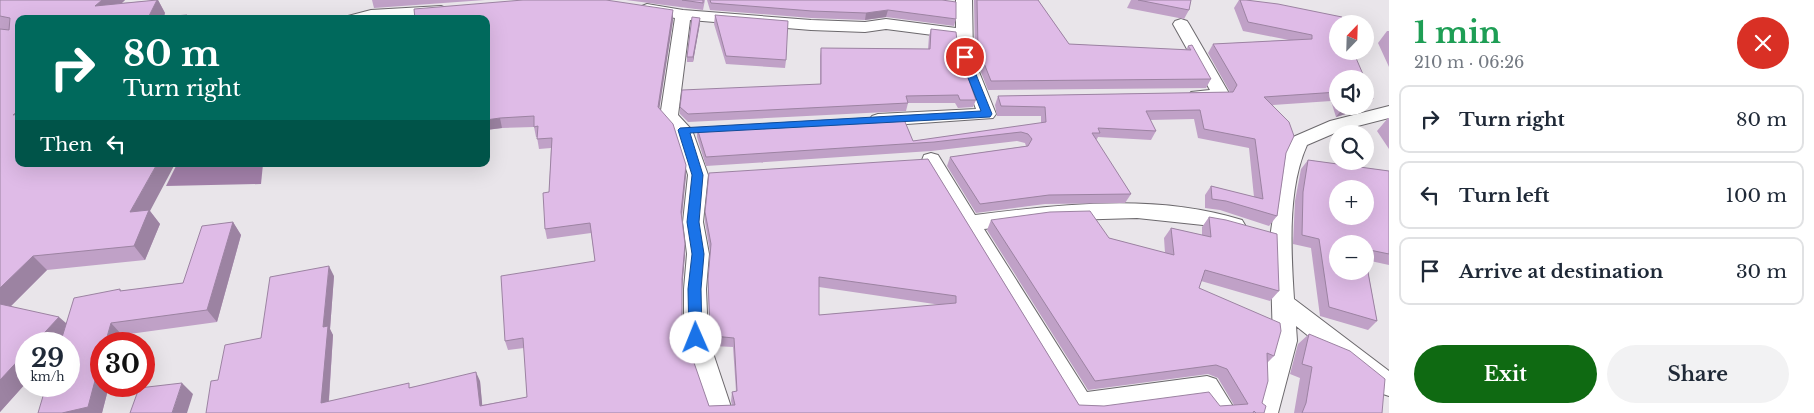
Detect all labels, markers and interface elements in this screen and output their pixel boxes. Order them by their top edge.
text: 1 min [1414,14,1501,51]
north arrow [1329,15,1374,60]
map controls [1329,15,1374,280]
button: close [1737,17,1789,69]
text: 80 m [123,32,220,75]
icon: right [40,35,105,100]
pin [944,36,986,78]
icon: arrive [951,43,979,71]
text: 210 m · 06:26 [1414,52,1524,72]
button: sound [1329,70,1374,115]
text: Turn right [123,75,241,102]
icon: right [1416,105,1444,133]
text: Turn right [1459,108,1565,131]
text: 80 m [1736,108,1787,131]
button: search [1329,125,1374,170]
icon: left [102,130,130,158]
text: Then [40,133,92,156]
button: + [1329,180,1374,225]
icon: left [1416,181,1444,209]
text: Turn left [1459,184,1550,207]
text: 100 m [1726,184,1787,207]
button: − [1329,235,1374,280]
icon: arrive [1416,257,1444,285]
text: Arrive at destination [1459,260,1663,283]
text: 30 m [1736,260,1787,283]
position arrow [669,311,721,363]
speed limit sign: 30 [90,332,155,397]
text: 29 [31,343,64,374]
button: Exit [1414,345,1597,403]
button: Share [1607,345,1789,403]
text: km/h [30,369,65,384]

